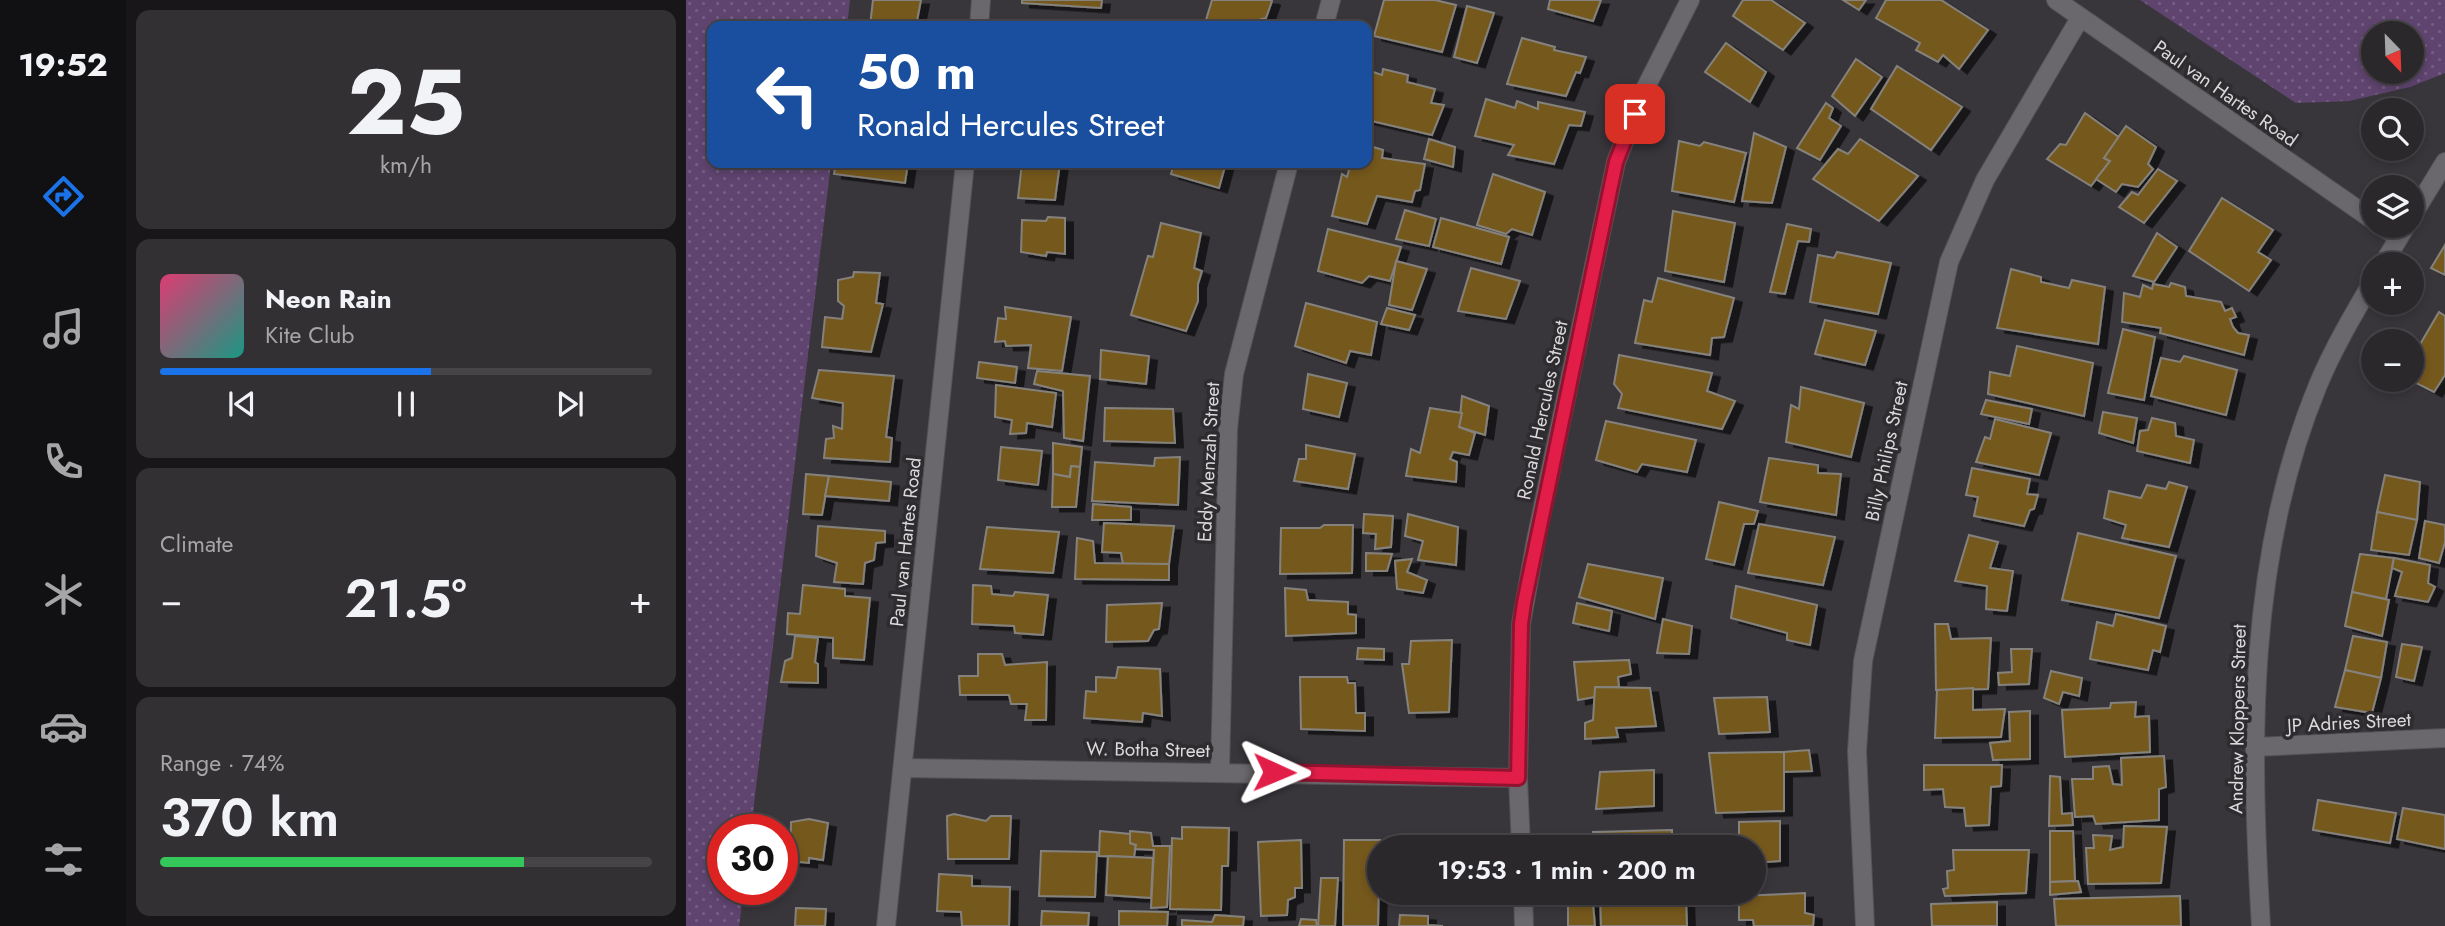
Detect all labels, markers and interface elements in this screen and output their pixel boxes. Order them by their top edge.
north arrow [2361,21,2424,84]
map controls [2361,21,2424,392]
street label: Paul van Hartes Road [2148,34,2303,153]
text: 25 [347,37,465,168]
text: 50 m [857,37,976,107]
text: 19:52 [18,42,108,88]
icon: left [742,49,833,140]
pin [1605,84,1665,144]
icon: arrive [1616,95,1654,133]
button: search [2361,98,2424,161]
text: Ronald Hercules Street [857,102,1164,148]
text: km/h [380,148,432,182]
icon: directions [39,172,88,221]
button: layers [2361,175,2424,238]
button: + [2361,252,2424,315]
text: Neon Rain [265,280,392,318]
icon: music [39,304,88,353]
text: Kite Club [265,318,354,352]
street label: Ronald Hercules Street [1510,318,1575,502]
button: − [2361,329,2424,392]
street label: Billy Philips Street [1858,378,1915,524]
street label: Eddy Menzah Street [1191,381,1226,543]
icon: previous [223,385,261,423]
icon: pause [387,385,425,423]
icon: next [551,385,589,423]
icon: phone [39,437,88,486]
street label: Paul van Hartes Road [883,456,928,628]
text: Climate [160,527,233,561]
text: 21.5° [345,561,467,637]
icon: climate [39,570,88,619]
text: − [160,572,182,627]
text: + [629,572,652,627]
street label: Andrew Kloppers Street [2222,623,2253,814]
icon: car [39,702,88,751]
street label: JP Adries Street [2283,706,2412,739]
street label: W. Botha Street [1086,735,1211,764]
position arrow [1237,735,1311,809]
text: Range · 74% [160,746,284,780]
text: 370 km [160,780,339,856]
speed limit sign: 30 [707,814,798,905]
icon: filters [39,835,88,884]
text: 19:53 · 1 min · 200 m [1437,851,1696,889]

